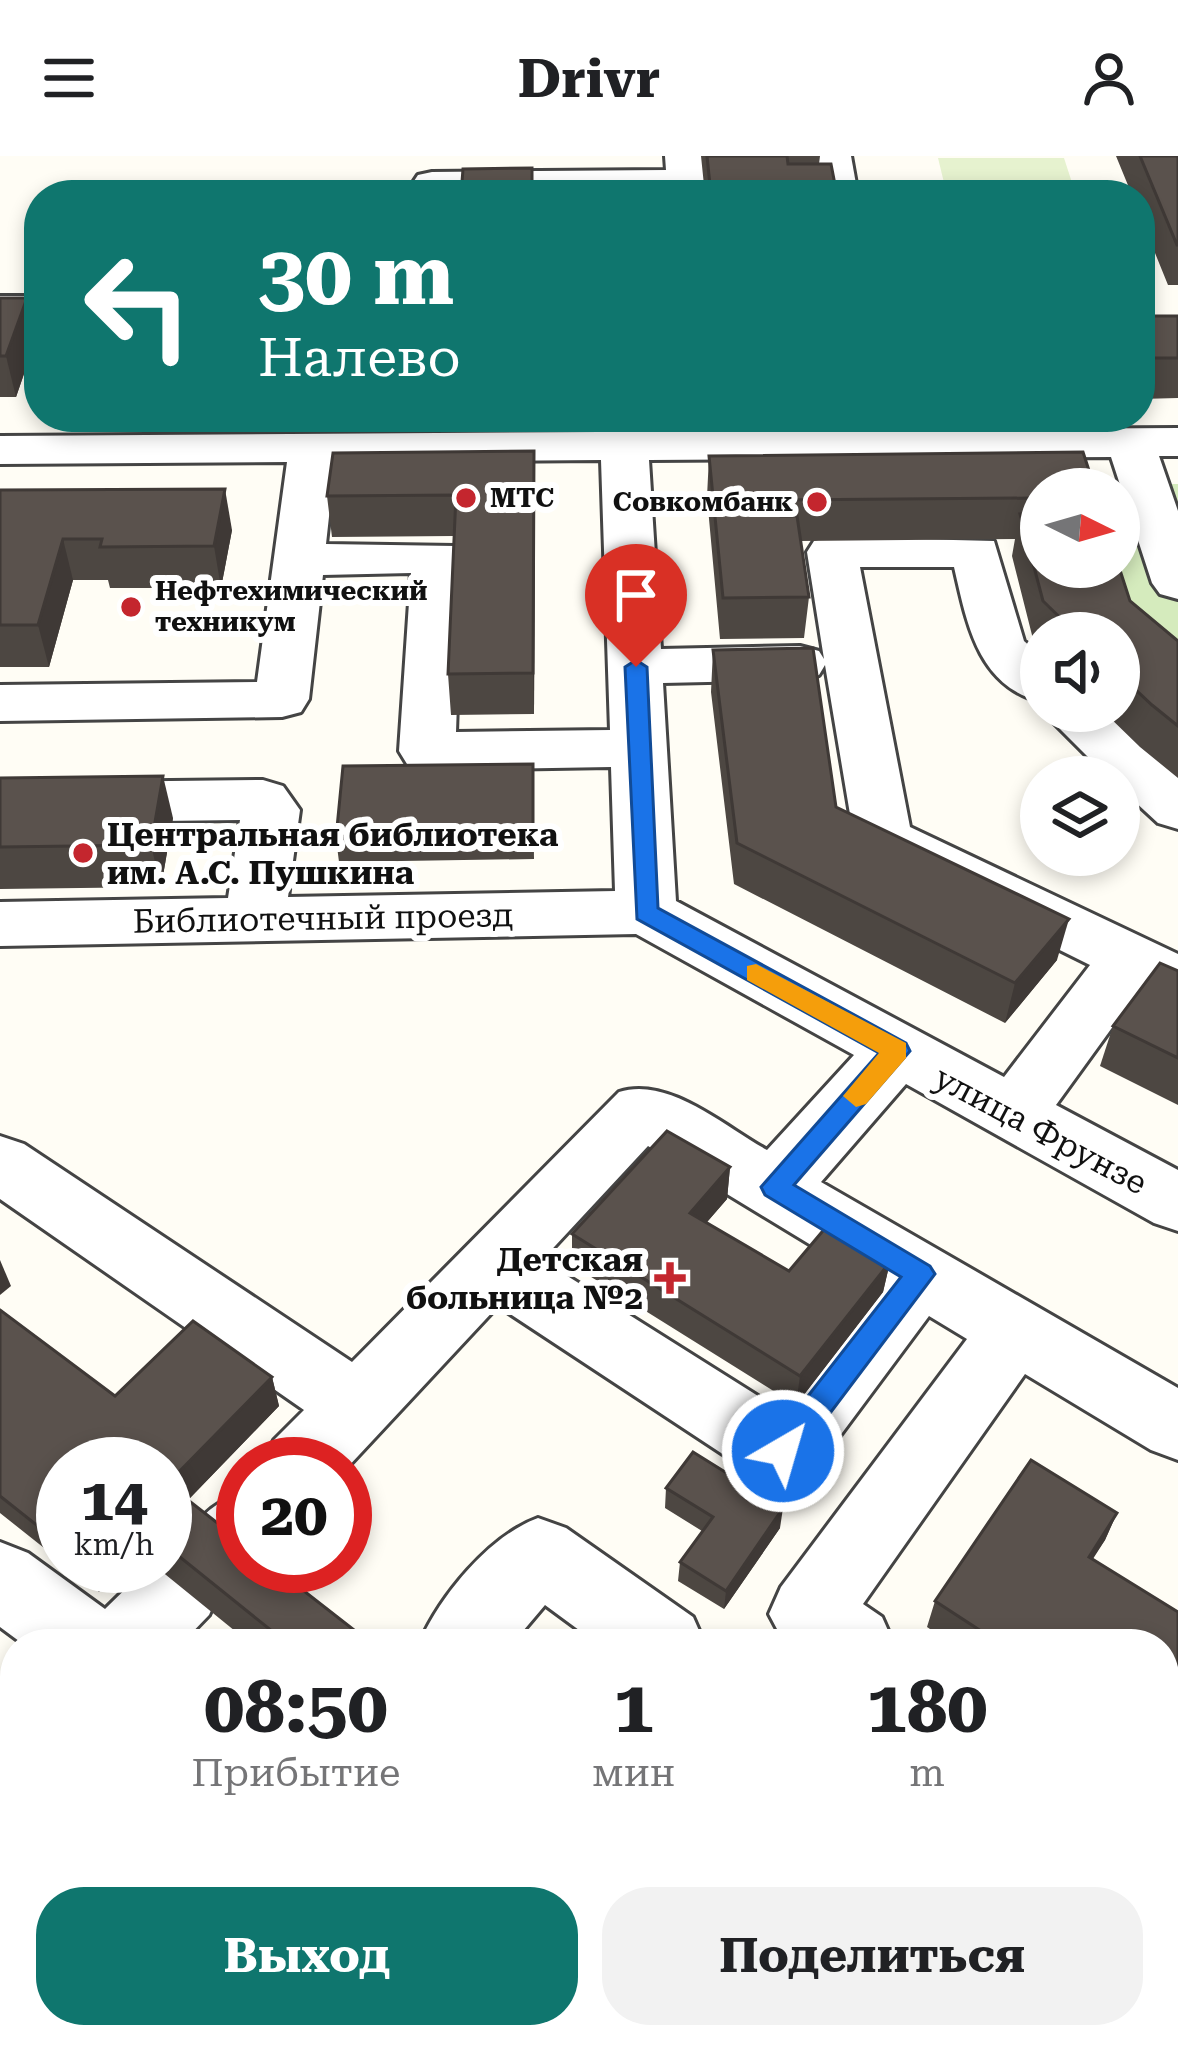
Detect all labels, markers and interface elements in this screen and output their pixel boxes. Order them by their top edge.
icon: menu [36,45,102,111]
icon: person [1076,45,1142,111]
text: Drivr [518,47,660,110]
text: 30 m [258,226,454,324]
icon: left [60,228,216,384]
text: Налево [258,326,461,389]
north arrow [1020,468,1140,588]
map controls [1020,468,1140,876]
place label: МТС [490,482,554,514]
marker: МТС [453,485,479,511]
place label: Совкомбанк [613,486,793,518]
marker: Совкомбанк [804,489,830,515]
pin [585,544,687,667]
icon: arrive [603,562,669,628]
place label: Нефтехимический техникум [155,575,428,638]
marker: Нефтехимический техникум [118,594,144,620]
button: sound [1020,612,1140,732]
button: layers [1020,756,1140,876]
place label: Центральная библиотека им. А.С. Пушкина [107,815,559,892]
marker: Центральная библиотека им. А.С. Пушкина [70,840,96,866]
street label: Библиотечный проезд [132,895,514,941]
street label: улица Фрунзе [928,1058,1154,1202]
place label: Детская больница №2 [406,1240,643,1317]
marker: Детская больница №2 [654,1262,686,1294]
position arrow [720,1388,846,1514]
speed limit sign: 20 [216,1437,372,1593]
text: 14 [80,1464,148,1535]
text: km/h [74,1527,154,1562]
text: 08:50 [204,1665,388,1750]
text: 1 [613,1665,654,1750]
text: 180 [867,1665,988,1750]
text: Прибытие [191,1750,401,1796]
text: мин [592,1750,675,1796]
text: m [909,1750,945,1796]
button: Выход [36,1887,578,2025]
button: Поделиться [602,1887,1143,2025]

